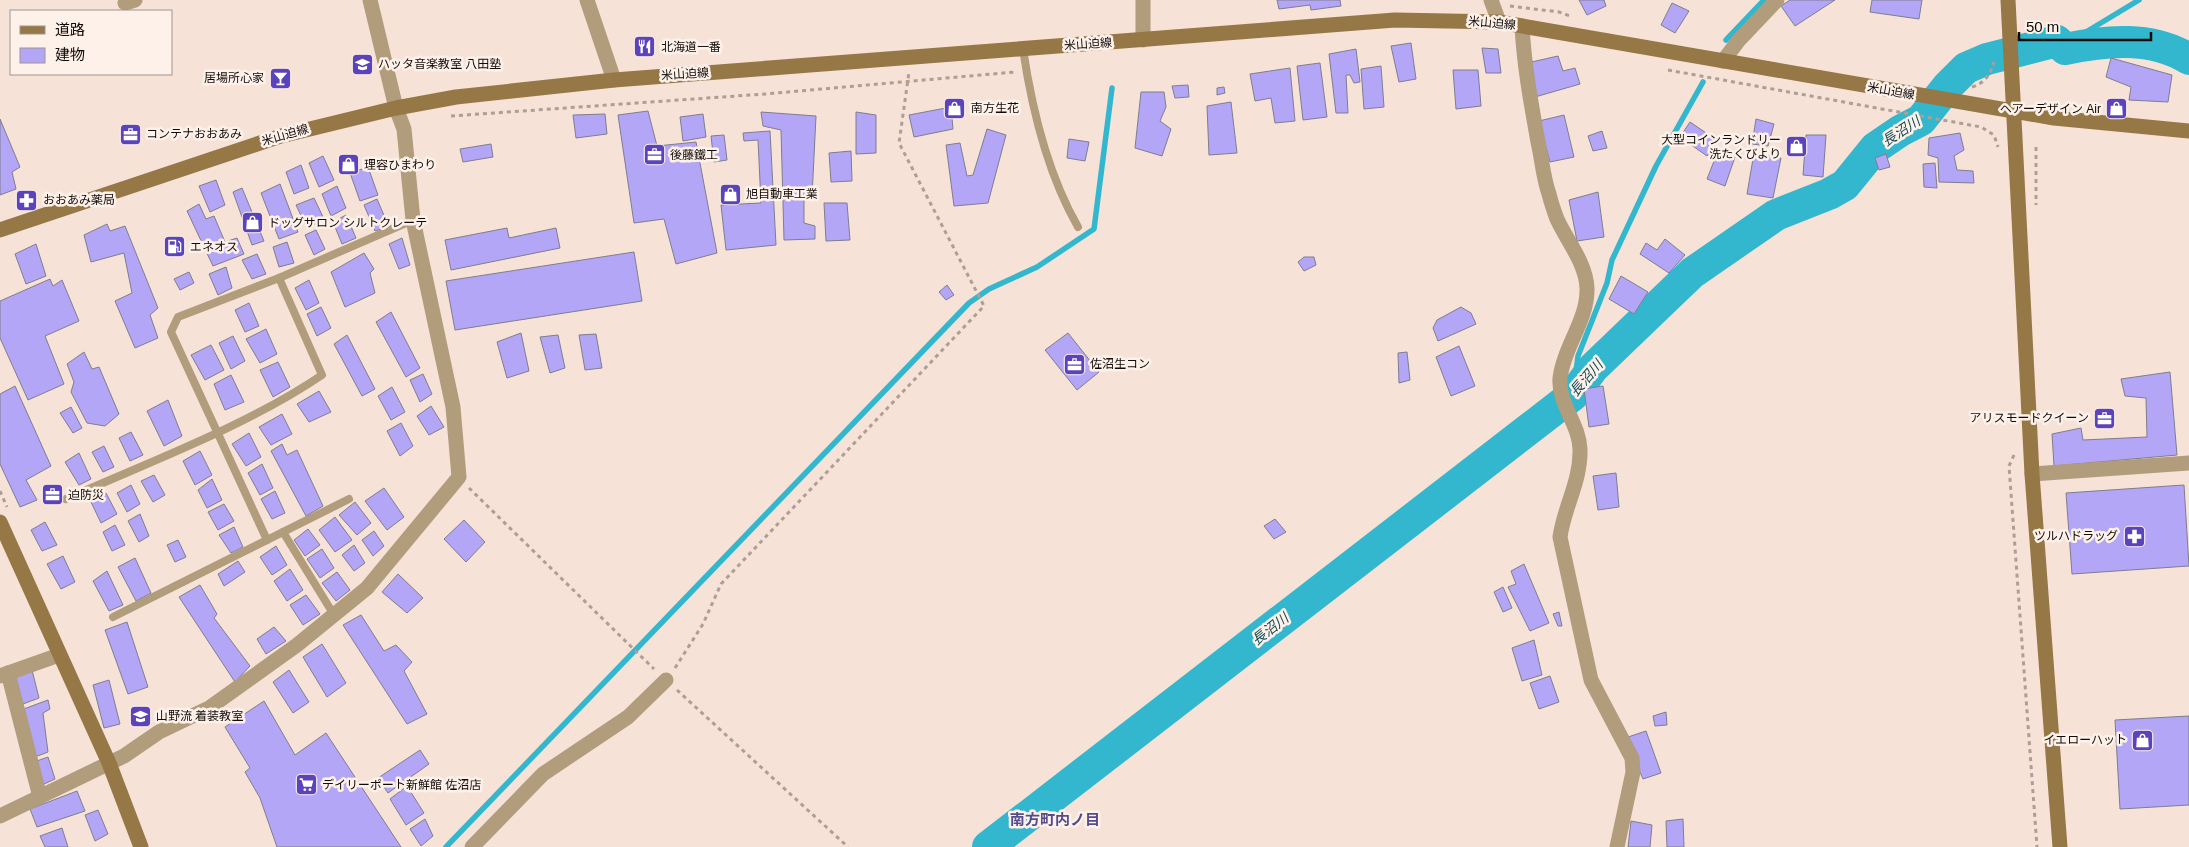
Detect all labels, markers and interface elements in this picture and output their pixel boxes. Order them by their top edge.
legend [10,10,172,75]
scale bar [2019,10,2152,42]
street label: 米山迫線 [1467,14,1517,32]
text: 50 m [2026,18,2059,35]
text: 道路 [55,21,85,38]
restaurant icon: 北海道一番 [633,35,657,59]
street label: 米山迫線 [1064,35,1112,53]
place label: 北海道一番 [661,40,721,54]
text: 建物 [55,46,85,63]
school or university icon: ハッタ音楽教室 八田塾 [350,52,374,76]
place label: ハッタ音楽教室 八田塾 [378,57,501,71]
street label: 米山迫線 [661,65,709,83]
bar icon: 居場所心家 [268,66,292,90]
place label: 居場所心家 [204,71,264,85]
street label: 米山迫線 [1866,80,1916,102]
shop icon: 南方生花 [943,96,967,120]
shop icon: ヘアーデザイン Air [2105,97,2129,121]
place label: 南方生花 [971,101,1019,115]
place label: ヘアーデザイン Air [2000,102,2101,116]
water label: 長沼川 [1879,112,1925,149]
office icon: コンテナおおあみ [118,122,142,146]
street label: 米山迫線 [260,122,310,148]
place label: コンテナおおあみ [146,127,242,141]
place label: 大型コインランドリー 洗たくびより [1661,133,1781,161]
shop icon: 大型コインランドリー 洗たくびより [1785,135,1809,159]
office icon: 後藤鐵工 [642,143,666,167]
place label: 後藤鐵工 [670,148,718,162]
shop icon: 理容ひまわり [336,153,360,177]
place label: 理容ひまわり [364,158,436,172]
shop icon: 旭自動車工業 [718,182,742,206]
place label: 旭自動車工業 [746,187,818,201]
pharmacy icon: おおあみ薬局 [15,188,39,212]
place label: おおあみ薬局 [43,193,115,207]
shop icon: ドッグサロン シルトクレーテ [240,211,264,235]
place label: ドッグサロン シルトクレーテ [268,216,427,230]
fuel station icon: エネオス [162,235,186,259]
place label: エネオス [190,240,238,254]
office icon: 佐沼生コン [1062,352,1086,376]
water label: 長沼川 [1566,355,1607,399]
place label: 佐沼生コン [1090,357,1150,371]
office icon: アリスモードクイーン [2093,406,2117,430]
place label: アリスモードクイーン [1970,411,2089,425]
office icon: 迫防災 [40,483,64,507]
place label: 迫防災 [68,488,104,502]
pharmacy icon: ツルハドラッグ [2122,524,2146,548]
place label: ツルハドラッグ [2034,529,2118,543]
water label: 長沼川 [1249,609,1293,648]
school or university icon: 山野流 着装教室 [128,704,152,728]
place label: 山野流 着装教室 [156,709,243,723]
shop icon: イエローハット [2131,728,2155,752]
place label: イエローハット [2043,733,2127,747]
supermarket icon: デイリーポート新鮮館 佐沼店 [294,773,318,797]
place label: デイリーポート新鮮館 佐沼店 [322,778,481,792]
district label: 南方町内ノ目 [1010,811,1100,828]

